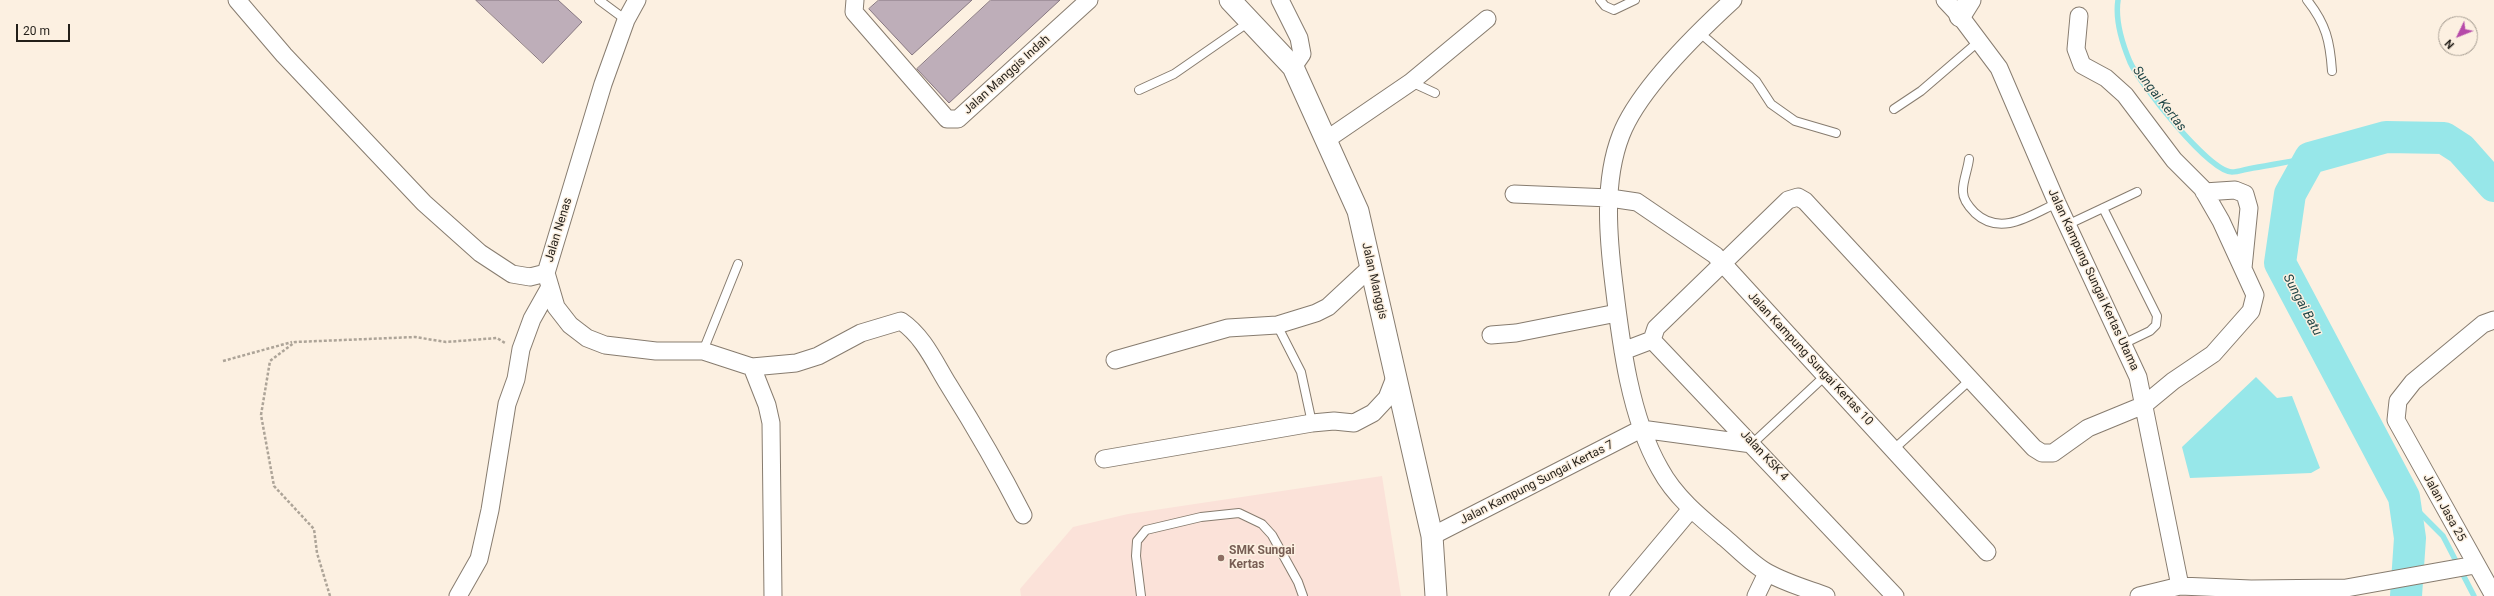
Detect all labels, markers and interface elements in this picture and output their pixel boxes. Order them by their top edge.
scale bar [18,16,72,42]
north arrow [2438,16,2478,56]
text: 20 m [23,24,50,38]
street label: Jalan Manggis Indah [961,32,1053,118]
text: N [2442,37,2457,51]
water label: Sungai Kertas [2129,63,2189,135]
street label: Jalan Kampung Sungai Kertas Utama [2044,187,2142,373]
street label: Jalan Nenas [542,196,576,264]
street label: Jalan Manggis [1358,241,1390,321]
water label: Sungai Batu [2279,272,2325,338]
street label: Jalan Kampung Sungai Kertas 10 [1744,289,1876,429]
street label: Jalan KSK 4 [1737,428,1791,484]
street label: Jalan Kampung Sungai Kertas 7 [1458,438,1616,528]
street label: Jalan Jasa 25 [2420,472,2468,544]
place label: SMK Sungai Kertas [1229,544,1295,572]
marker: SMK Sungai Kertas [1216,553,1226,563]

